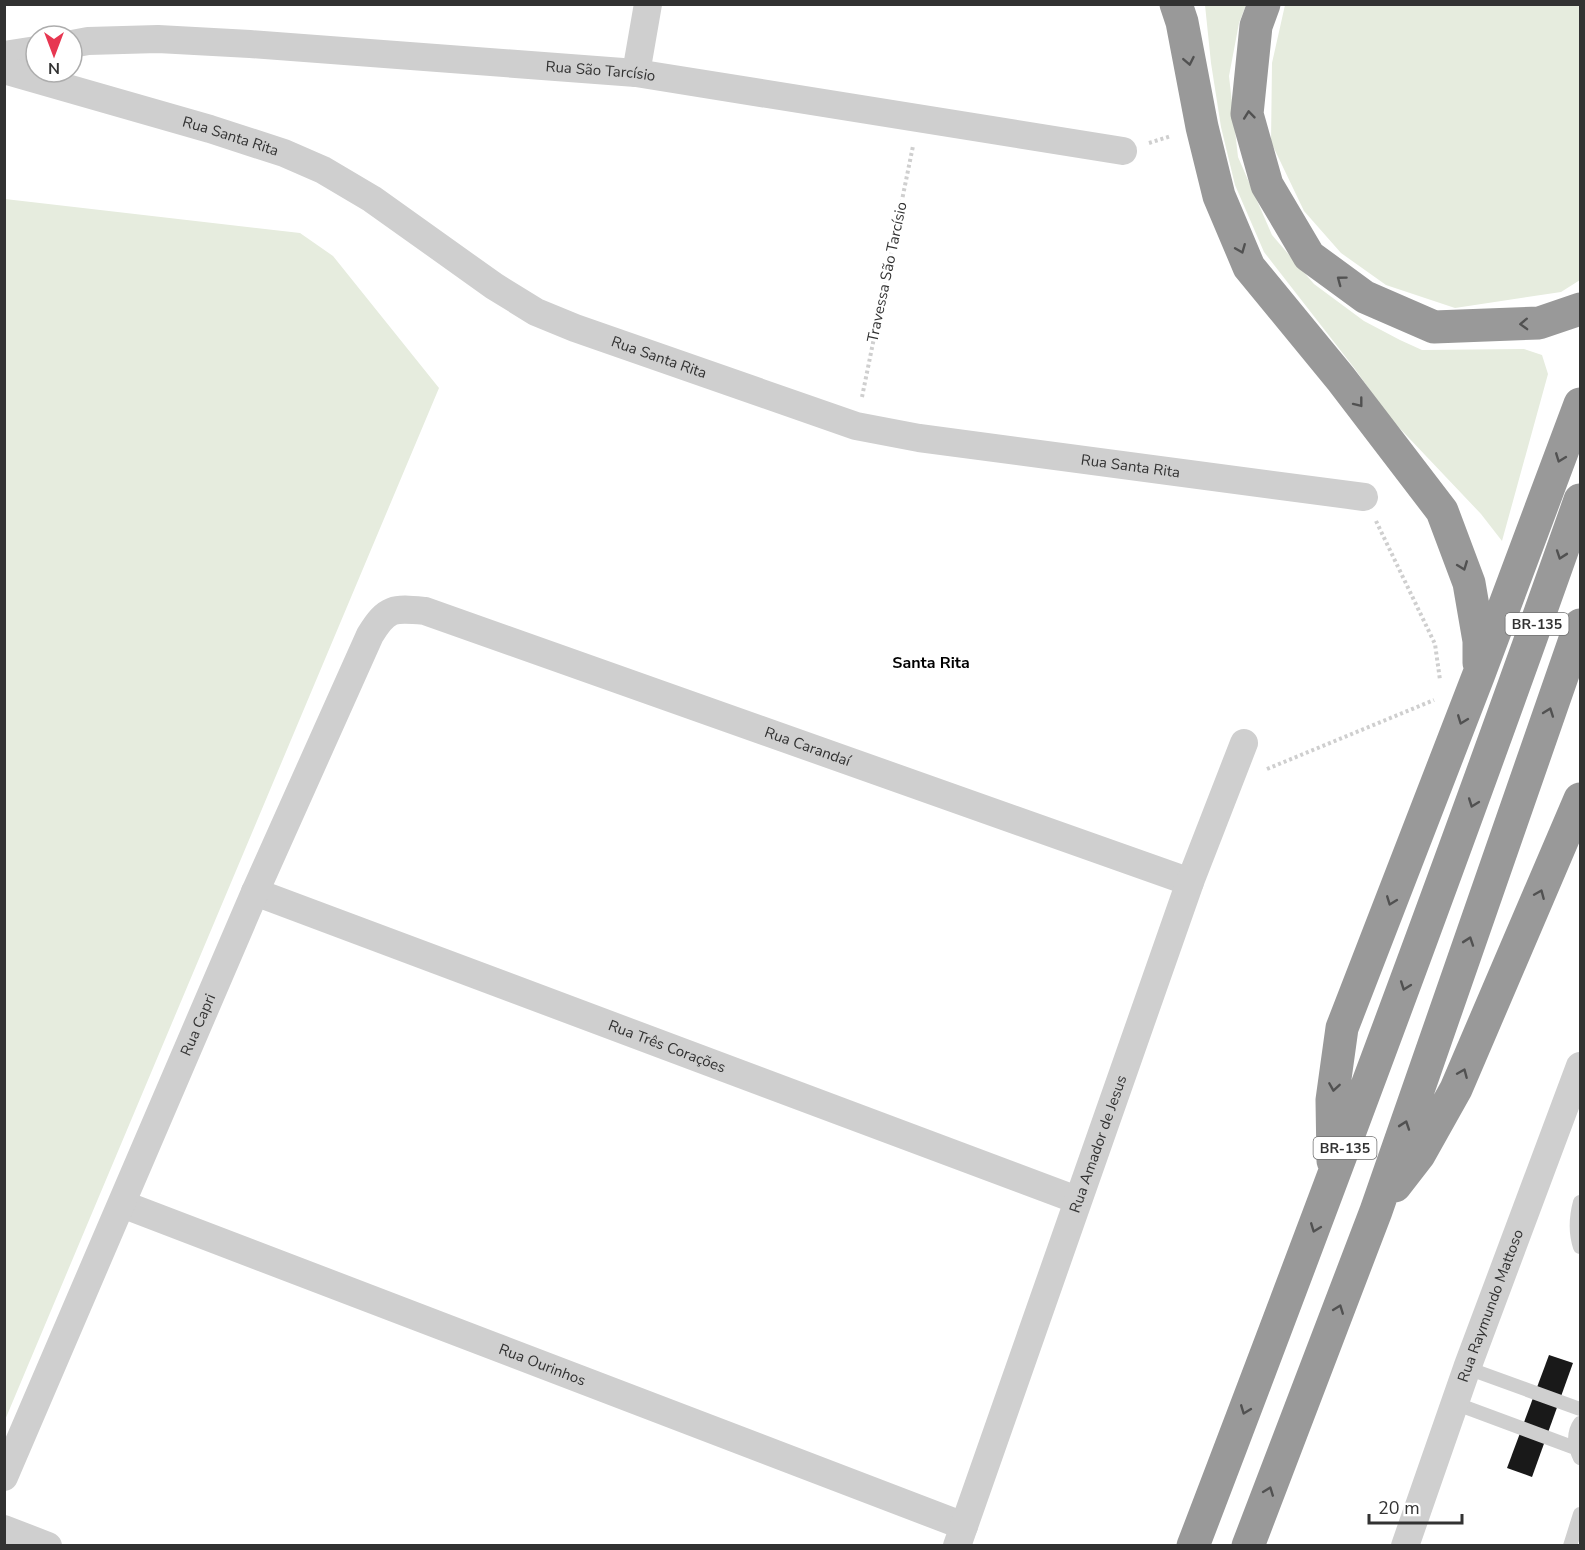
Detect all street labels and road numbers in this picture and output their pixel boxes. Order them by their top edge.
street label: Rua São Tarcísio [545,56,657,86]
street label: Rua Santa Rita [180,112,281,161]
street label: Travessa São Tarcísio [862,200,912,344]
street label: Rua Santa Rita [609,331,710,383]
street label: Rua Santa Rita [1080,450,1181,483]
road number: BR-135 [1506,613,1568,635]
street label: Rua Carandaí [762,722,855,771]
street label: Rua Capri [176,991,220,1059]
street label: Rua Três Corações [605,1015,729,1078]
street label: Rua Amador de Jesus [1065,1072,1131,1216]
road number: BR-135 [1314,1137,1376,1159]
street label: Rua Raymundo Mattoso [1453,1227,1528,1385]
street label: Rua Ourinhos [496,1339,589,1390]

